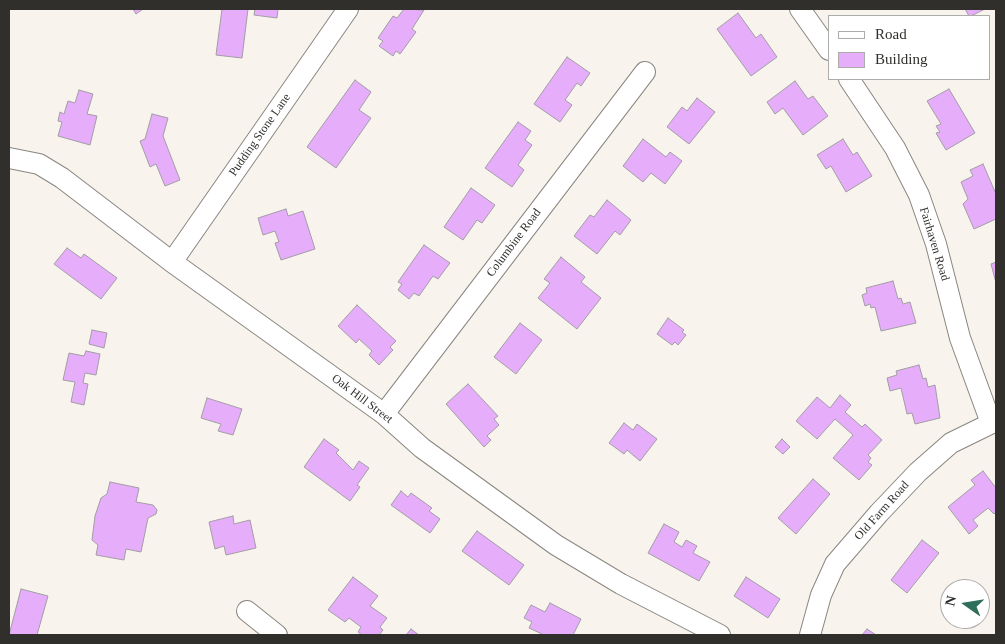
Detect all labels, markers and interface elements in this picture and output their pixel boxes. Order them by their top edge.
legend [828,15,990,80]
text: Road [875,26,907,42]
text: Building [875,51,928,67]
street label: Pudding Stone Lane [226,91,294,179]
street label: Fairhaven Road [916,205,952,283]
street label: Columbine Road [484,206,544,280]
street label: Oak Hill Street [329,371,395,427]
street label: Old Farm Road [852,478,912,544]
north arrow [940,579,990,629]
text: N [942,594,959,607]

